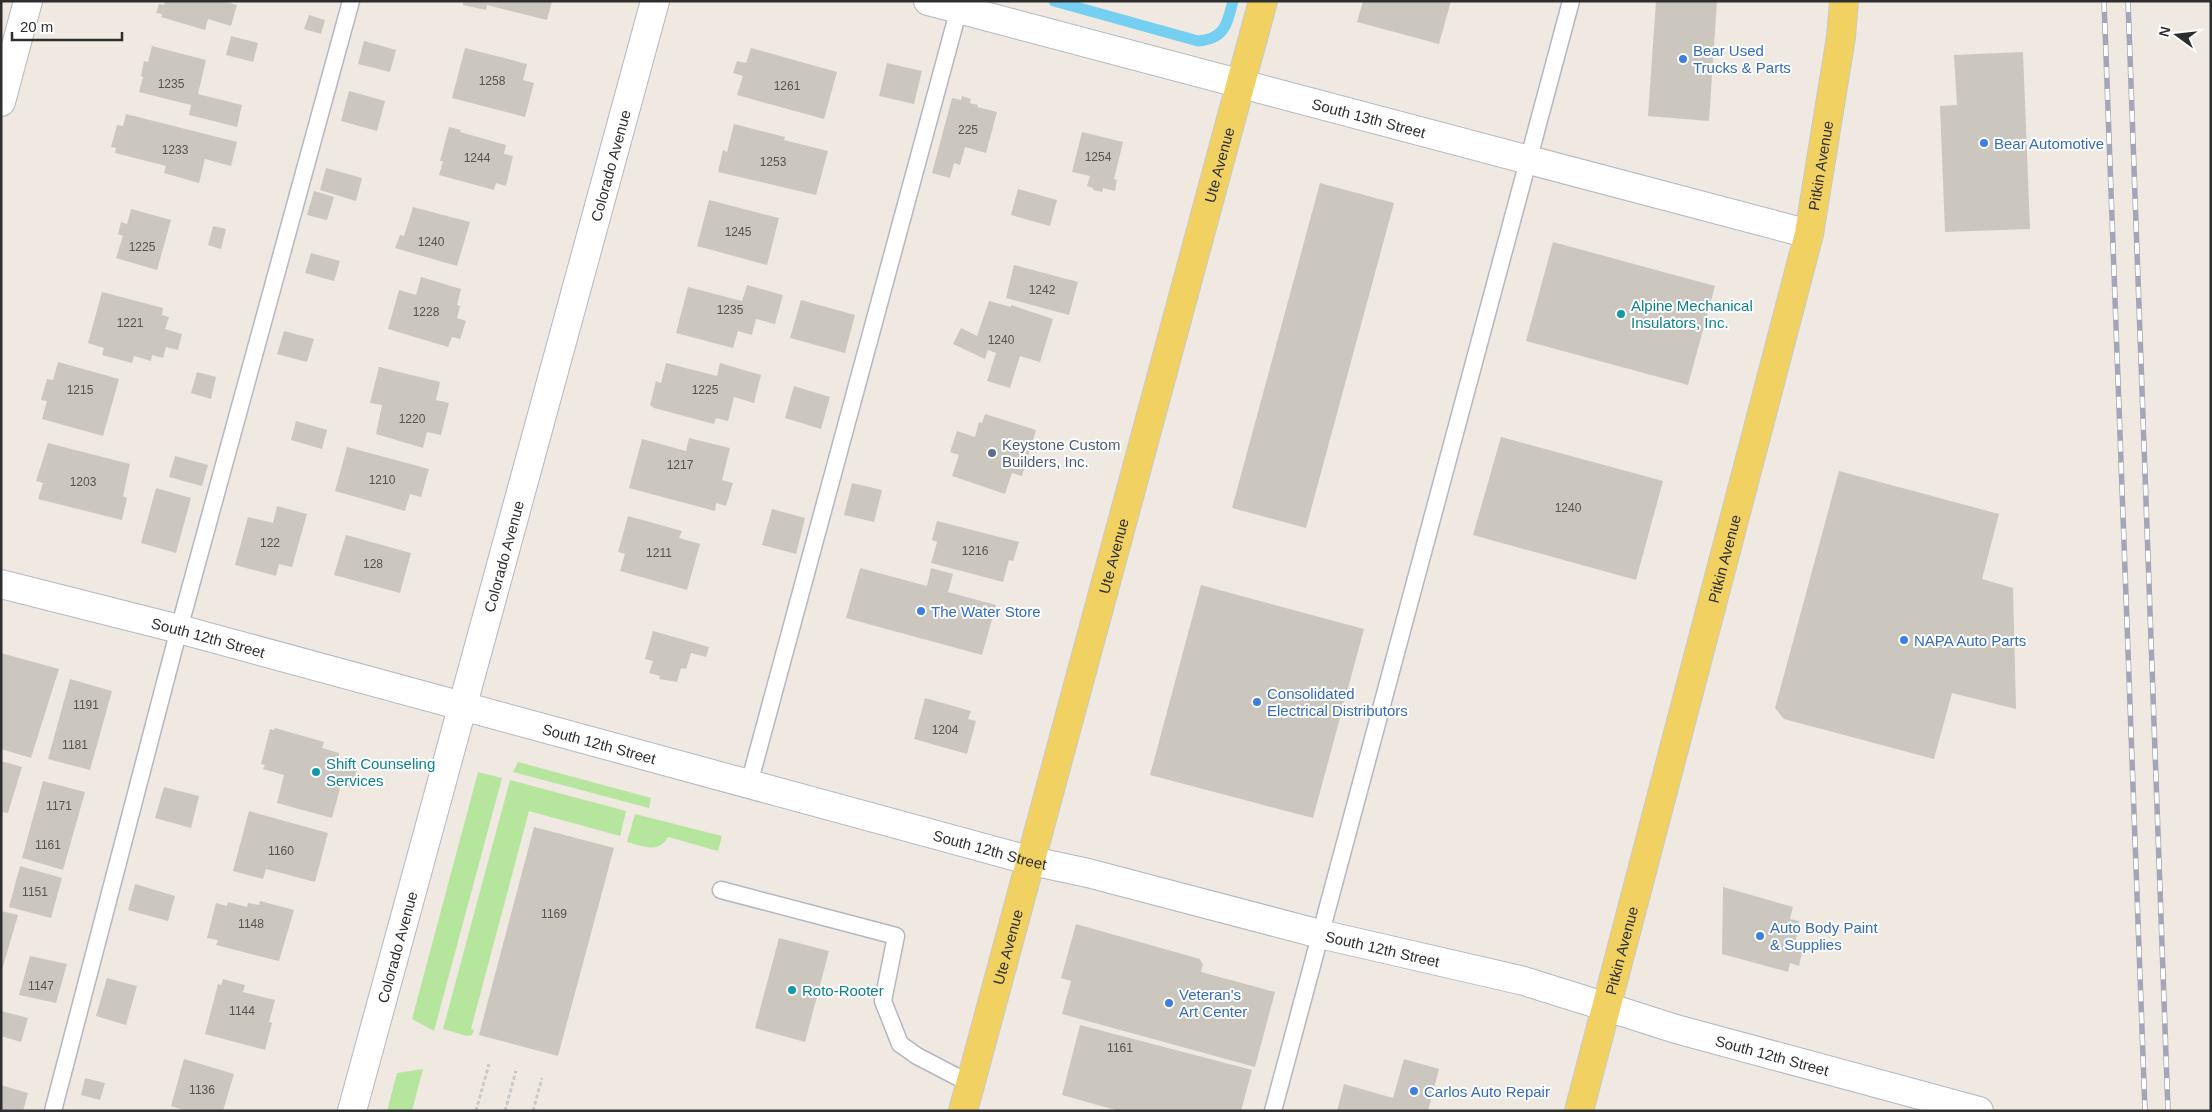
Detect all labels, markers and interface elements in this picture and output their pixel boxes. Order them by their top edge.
scale bar [12,10,122,42]
north arrow [2152,10,2202,60]
text: 20 m [20,18,53,35]
text: N [2155,25,2173,39]
place label: Bear Used Trucks & Parts [1693,42,1791,76]
marker: Bear Used Trucks & Parts [1677,53,1689,65]
house number: 1258 [479,74,506,88]
house number: 1235 [158,77,185,91]
house number: 1261 [774,79,801,93]
street label: South 13th Street [1310,94,1428,141]
street label: Colorado Avenue [587,108,633,223]
street label: Pitkin Avenue [1804,119,1836,212]
house number: 225 [958,123,978,137]
street label: Ute Avenue [1200,125,1237,204]
place label: Bear Automotive [1994,135,2104,152]
marker: Bear Automotive [1978,137,1990,149]
house number: 1233 [162,143,189,157]
house number: 1254 [1085,150,1112,164]
house number: 1244 [464,151,491,165]
house number: 1253 [760,155,787,169]
house number: 1245 [725,225,752,239]
house number: 1240 [418,235,445,249]
house number: 1225 [129,240,156,254]
house number: 1242 [1029,283,1056,297]
place label: Alpine Mechanical Insulators, Inc. [1631,297,1753,331]
house number: 1235 [717,303,744,317]
house number: 1228 [413,305,440,319]
marker: Alpine Mechanical Insulators, Inc. [1615,308,1627,320]
house number: 1221 [117,316,144,330]
house number: 1240 [988,333,1015,347]
house number: 1215 [67,383,94,397]
house number: 1225 [692,383,719,397]
house number: 1220 [399,412,426,426]
place label: Keystone Custom Builders, Inc. [1002,436,1120,470]
marker: Keystone Custom Builders, Inc. [986,447,998,459]
house number: 1217 [667,458,694,472]
house number: 1210 [369,473,396,487]
house number: 1203 [70,475,97,489]
street label: Colorado Avenue [480,499,527,614]
house number: 1240 [1555,501,1582,515]
street label: Pitkin Avenue [1704,513,1744,605]
street label: Ute Avenue [1095,516,1131,595]
house number: 122 [260,536,280,550]
house number: 1216 [962,544,989,558]
house number: 1211 [646,546,672,560]
house number: 128 [363,557,383,571]
place label: The Water Store [931,603,1040,620]
marker: The Water Store [915,605,927,617]
street label: South 12th Street [150,614,268,661]
place label: NAPA Auto Parts [1914,632,2026,649]
marker: NAPA Auto Parts [1898,634,1910,646]
place label: Consolidated Electrical Distributors [1267,685,1408,719]
marker: Consolidated Electrical Distributors [1251,696,1263,708]
house number: 1191 [73,698,99,712]
street label: South 12th Street [541,720,659,767]
house number: 1204 [932,723,959,737]
house number: 1181 [62,738,88,752]
place label: Shift Counseling Services [326,755,435,789]
marker: Shift Counseling Services [310,766,322,778]
house number: 1171 [46,799,72,813]
street label: South 12th Street [931,826,1049,873]
house number: 1161 [35,838,61,852]
house number: 1160 [268,844,294,858]
house number: 1151 [22,885,48,899]
street label: Colorado Avenue [373,889,420,1005]
street label: Pitkin Avenue [1601,904,1641,996]
house number: 1169 [541,907,567,921]
street label: Ute Avenue [989,907,1026,986]
house number: 1148 [238,917,264,931]
place label: Auto Body Paint & Supplies [1770,919,1878,953]
street label: South 12th Street [1324,927,1442,970]
marker: Auto Body Paint & Supplies [1754,930,1766,942]
house number: 1147 [28,979,54,993]
place label: Roto-Rooter [802,982,884,999]
marker: Roto-Rooter [786,984,798,996]
place label: Veteran's Art Center [1179,986,1247,1020]
marker: Veteran's Art Center [1163,997,1175,1009]
house number: 1144 [229,1004,255,1018]
street label: South 12th Street [1714,1032,1832,1079]
house number: 1161 [1107,1041,1133,1055]
house number: 1136 [189,1083,215,1097]
place label: Carlos Auto Repair [1424,1083,1550,1100]
marker: Carlos Auto Repair [1408,1085,1420,1097]

